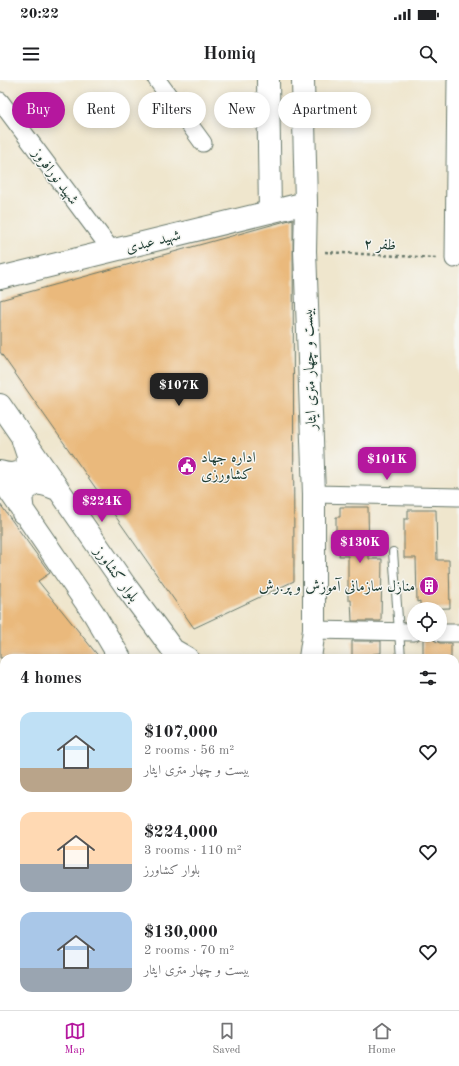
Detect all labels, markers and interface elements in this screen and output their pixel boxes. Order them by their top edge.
text: 20:22 [20,7,59,22]
icon: menu [20,43,42,65]
icon: search [417,43,439,65]
text: Homiq [203,45,256,63]
chip: Buy [12,92,65,128]
chip: Rent [73,92,130,128]
chip: Filters [138,92,206,128]
chip: New [214,92,270,128]
chip: Apartment [278,92,371,128]
street label: شهید نورافروز [27,145,81,208]
street label: شهید عبدی [124,228,183,258]
street label: ظفر ۲ [363,237,396,255]
street label: بیست و چهار متری ایثار [301,308,321,432]
pin: $107K [151,373,207,407]
text: $107K [159,379,199,392]
pin: $101K [359,447,415,481]
place label: اداره جهاد کشاورزی [201,451,256,483]
text: $101K [367,453,407,466]
public building icon: اداره جهاد کشاورزی [176,455,198,477]
pin: $224K [74,489,130,523]
text: $224K [82,495,122,508]
pin: $130K [332,530,388,564]
text: $130K [340,536,380,549]
street label: بلوار کشاورز [90,542,142,606]
building icon: منازل سازمانی آموزش و پر.رش [418,575,440,597]
place label: منازل سازمانی آموزش و پر.رش [259,577,415,596]
map controls [407,602,447,642]
button: locate [407,602,447,642]
icon: filters [417,667,439,689]
text: 4 homes [20,670,82,687]
text: $107,000 [144,724,218,741]
icon: home [52,728,100,776]
icon: heart [417,741,439,763]
text: 2 rooms · 56 m² [144,744,234,757]
text: بیست و چهار متری ایثار [144,764,250,777]
text: $224,000 [144,824,218,841]
icon: home [52,828,100,876]
icon: heart [417,841,439,863]
text: 3 rooms · 110 m² [144,844,242,857]
text: بلوار کشاورز [144,864,200,877]
text: $130,000 [144,924,218,941]
icon: home [52,928,100,976]
icon: heart [417,941,439,963]
text: 2 rooms · 70 m² [144,944,234,957]
text: بیست و چهار متری ایثار [144,964,250,977]
tab: Map [64,1020,86,1058]
tab: Saved [213,1020,241,1058]
tab: Home [368,1020,395,1058]

